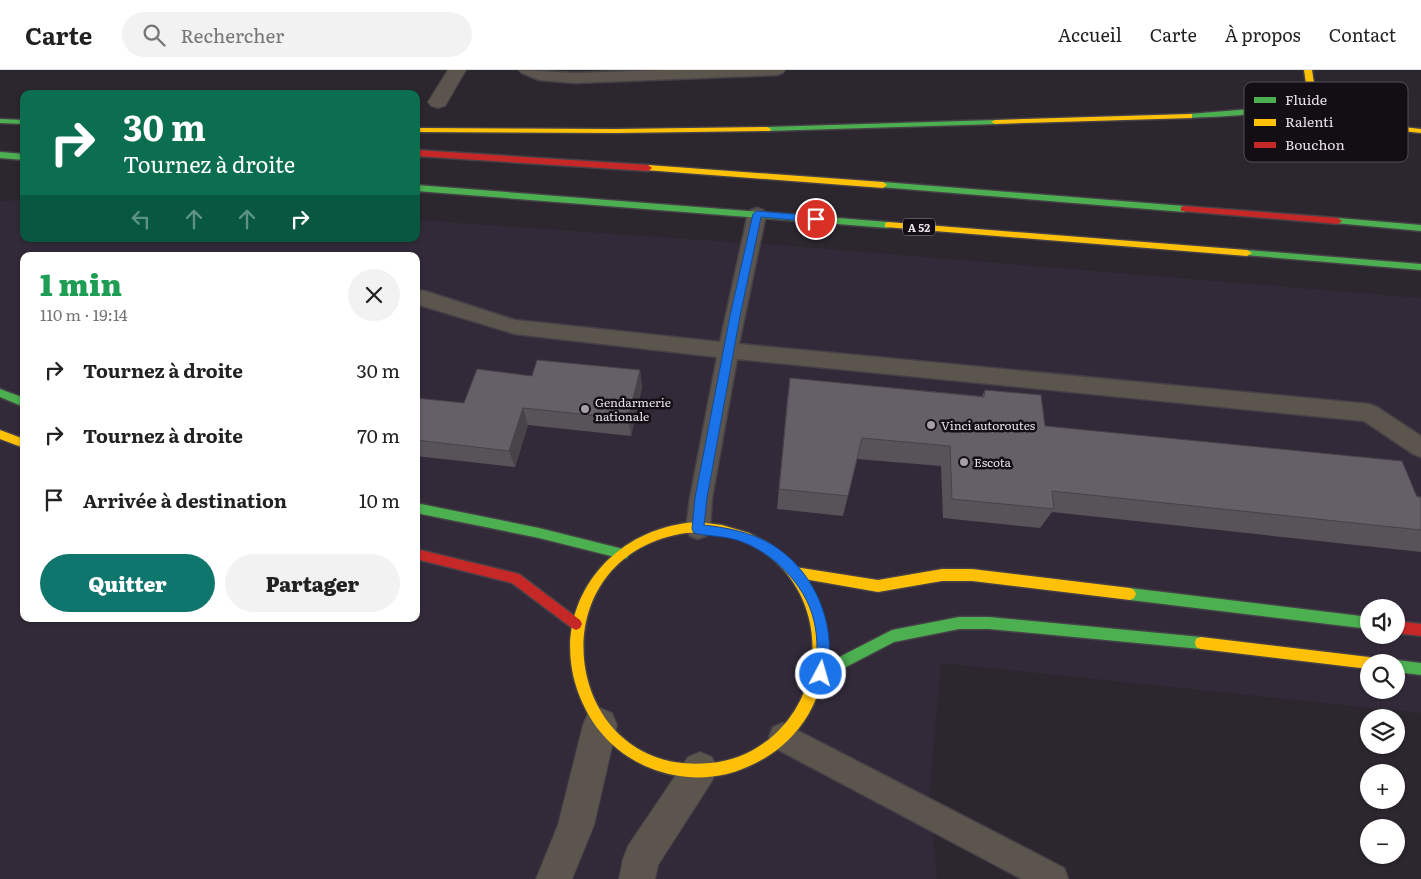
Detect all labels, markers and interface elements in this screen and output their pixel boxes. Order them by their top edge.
search box [122,12,472,57]
text: Carte [25,17,92,52]
icon: search [140,21,168,49]
text: Rechercher [180,21,284,49]
text: Accueil [1058,21,1122,48]
text: Carte [1150,21,1197,48]
text: À propos [1225,21,1301,48]
text: Contact [1329,21,1396,48]
legend [1244,82,1408,162]
text: Fluide [1285,89,1327,109]
text: 30 m [123,100,206,152]
icon: right [40,110,105,175]
text: Ralenti [1285,111,1334,131]
text: Bouchon [1285,134,1345,154]
text: Tournez à droite [123,147,295,180]
pin [795,198,837,240]
icon: left [127,205,155,233]
icon: ahead [180,205,208,233]
icon: ahead [233,205,261,233]
icon: right [286,205,314,233]
icon: arrive [802,205,830,233]
road number: A 52 [903,218,935,236]
text: 1 min [40,261,122,305]
button: close [348,269,400,321]
text: 110 m · 19:14 [40,302,128,326]
icon: right [40,356,68,384]
text: Tournez à droite [83,356,243,384]
text: 30 m [356,356,400,384]
place label: Gendarmerie nationale [595,393,671,425]
marker: Gendarmerie nationale [579,403,591,415]
place label: Vinci autoroutes [941,416,1036,434]
marker: Vinci autoroutes [925,419,937,431]
icon: right [40,421,68,449]
text: Tournez à droite [83,421,243,449]
text: 70 m [357,421,400,449]
place label: Escota [974,453,1012,471]
marker: Escota [958,456,970,468]
icon: arrive [40,486,68,514]
text: Arrivée à destination [83,486,287,514]
text: 10 m [359,486,400,514]
button: Quitter [40,554,215,612]
button: Partager [225,554,400,612]
map controls [1360,599,1405,864]
button: sound [1360,599,1405,644]
position arrow [794,647,846,699]
button: search [1360,654,1405,699]
button: layers [1360,709,1405,754]
button: + [1360,764,1405,809]
button: − [1360,819,1405,864]

